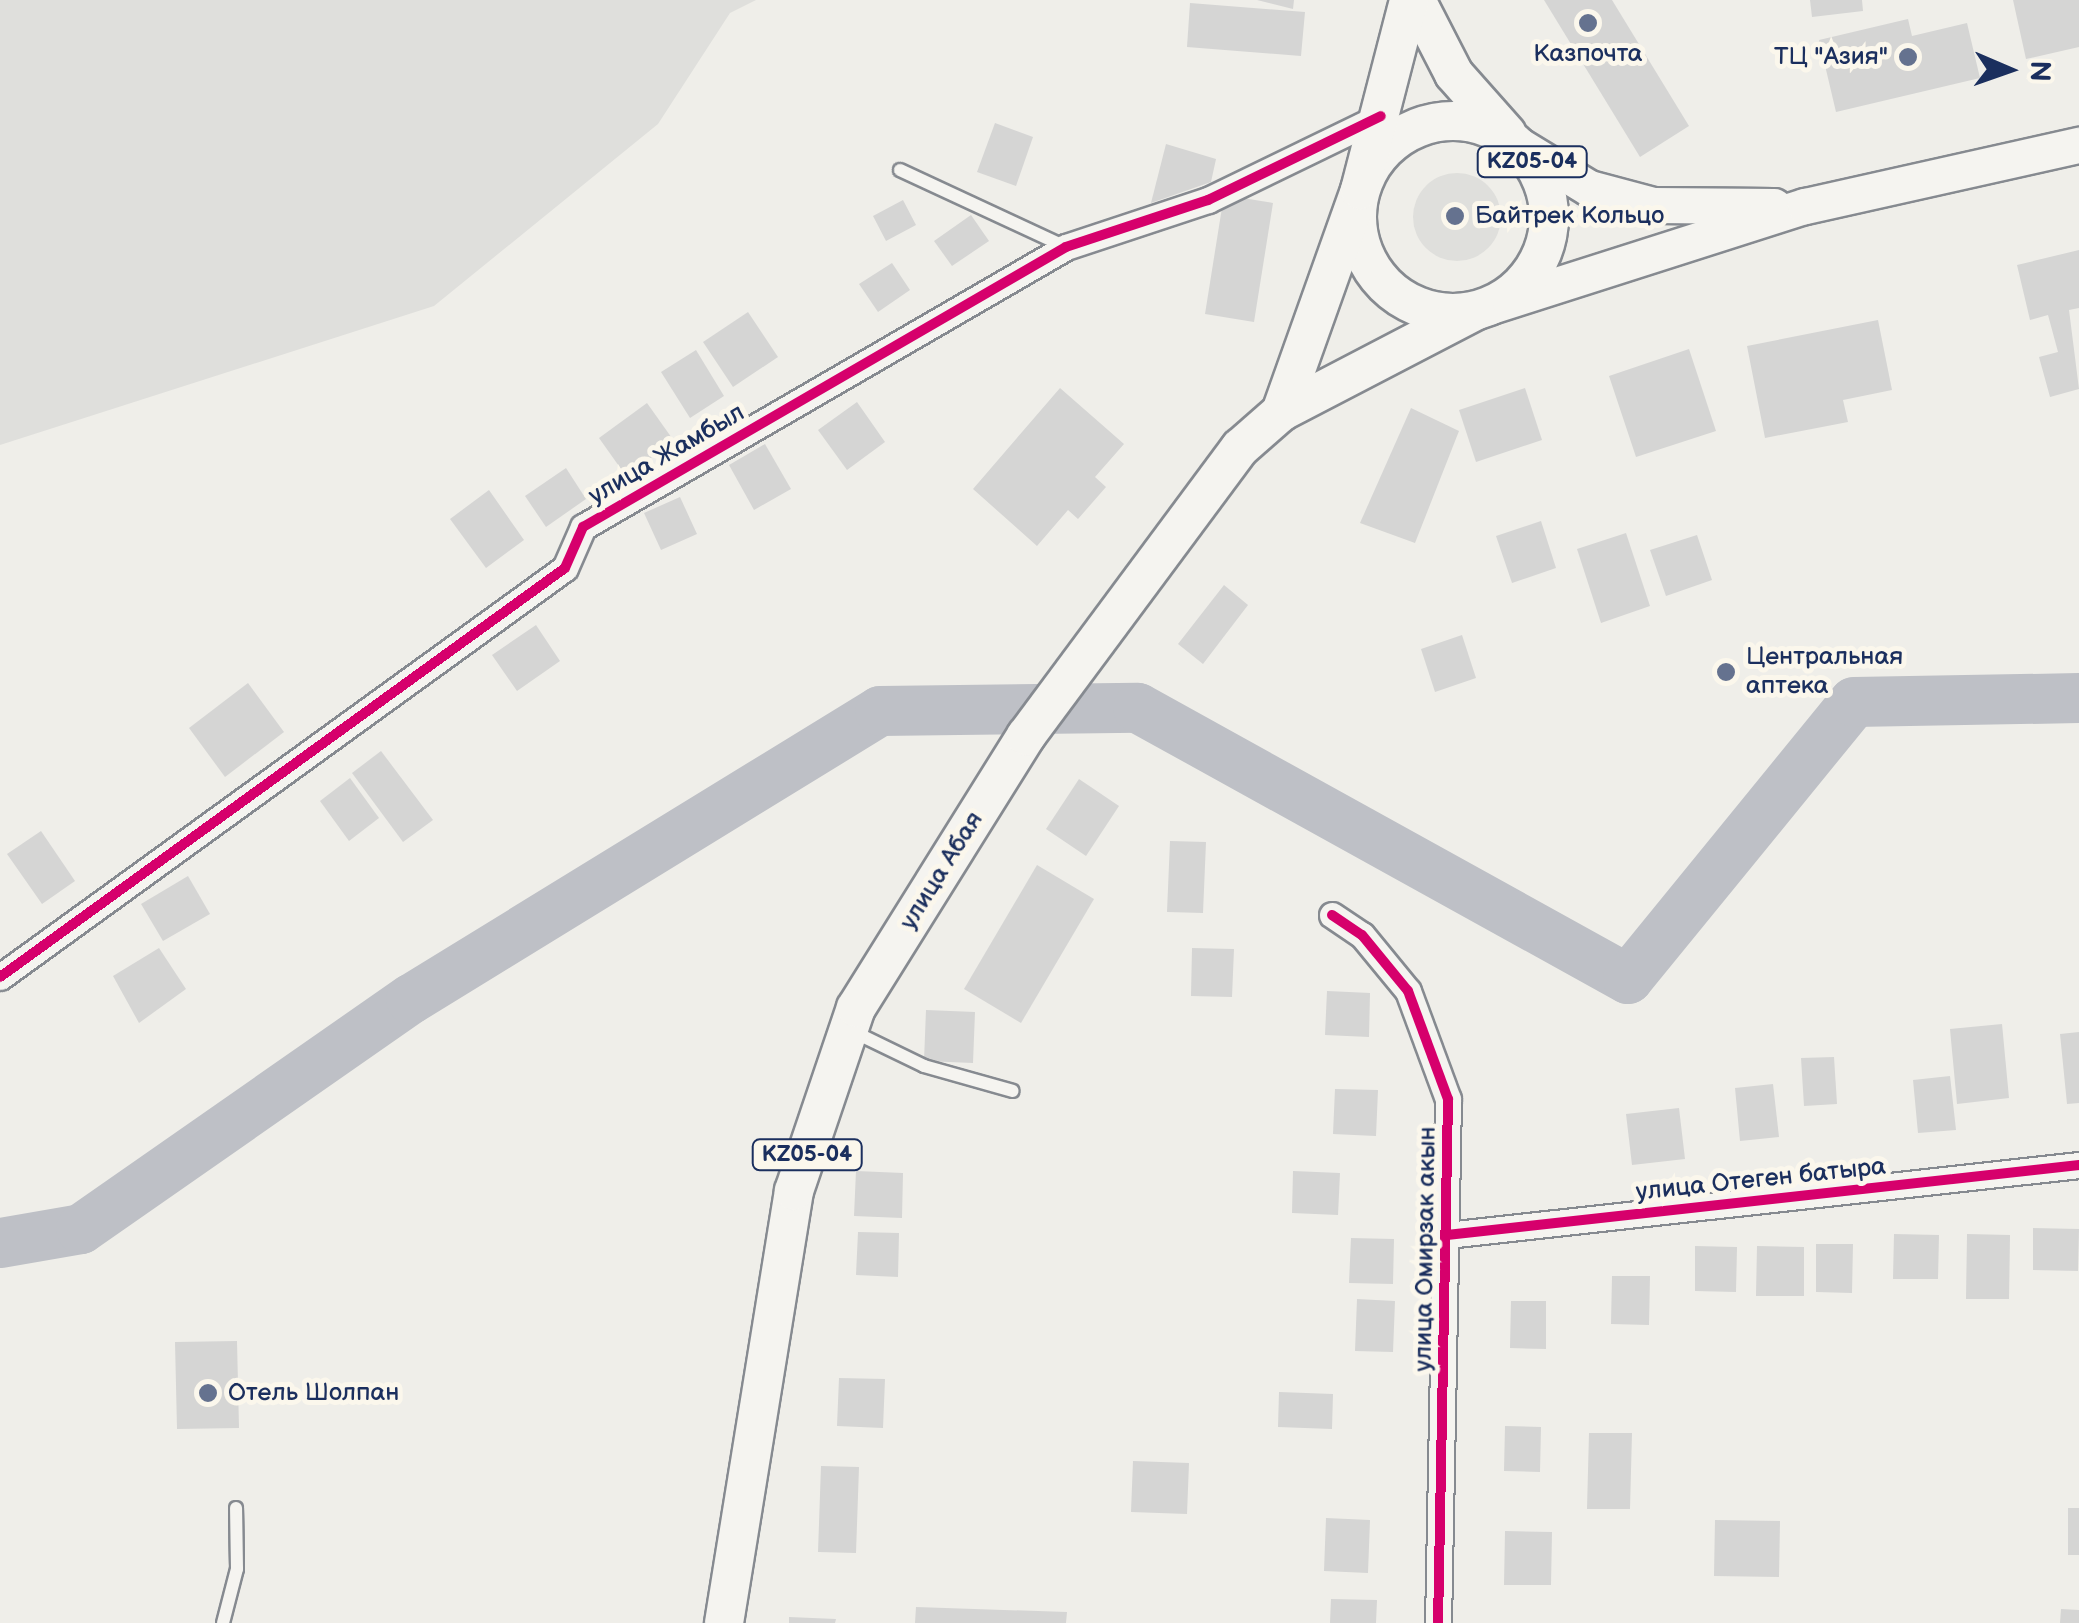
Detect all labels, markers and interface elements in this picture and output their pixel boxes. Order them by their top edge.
marker: Казпочта [1577,12,1599,34]
north arrow [1959,20,2059,120]
place label: Казпочта [1533,39,1643,69]
place label: ТЦ "Азия" [1774,42,1888,72]
marker: ТЦ "Азия" [1897,46,1919,68]
text: N [2023,60,2056,82]
road number: KZ05-04 [1474,145,1590,179]
place label: Байтрек Кольцо [1475,201,1664,231]
marker: Байтрек Кольцо [1444,205,1466,227]
street label: улица Жамбыл [584,398,750,512]
place label: Центральная аптека [1746,643,1903,702]
marker: Центральная аптека [1715,661,1737,683]
street label: улица Абая [894,806,990,936]
street label: улица Омирзак акын [1409,1126,1443,1372]
road number: KZ05-04 [750,1138,864,1172]
street label: улица Отеген батыра [1635,1152,1887,1208]
place label: Отель Шолпан [228,1378,399,1408]
marker: Отель Шолпан [197,1382,219,1404]

